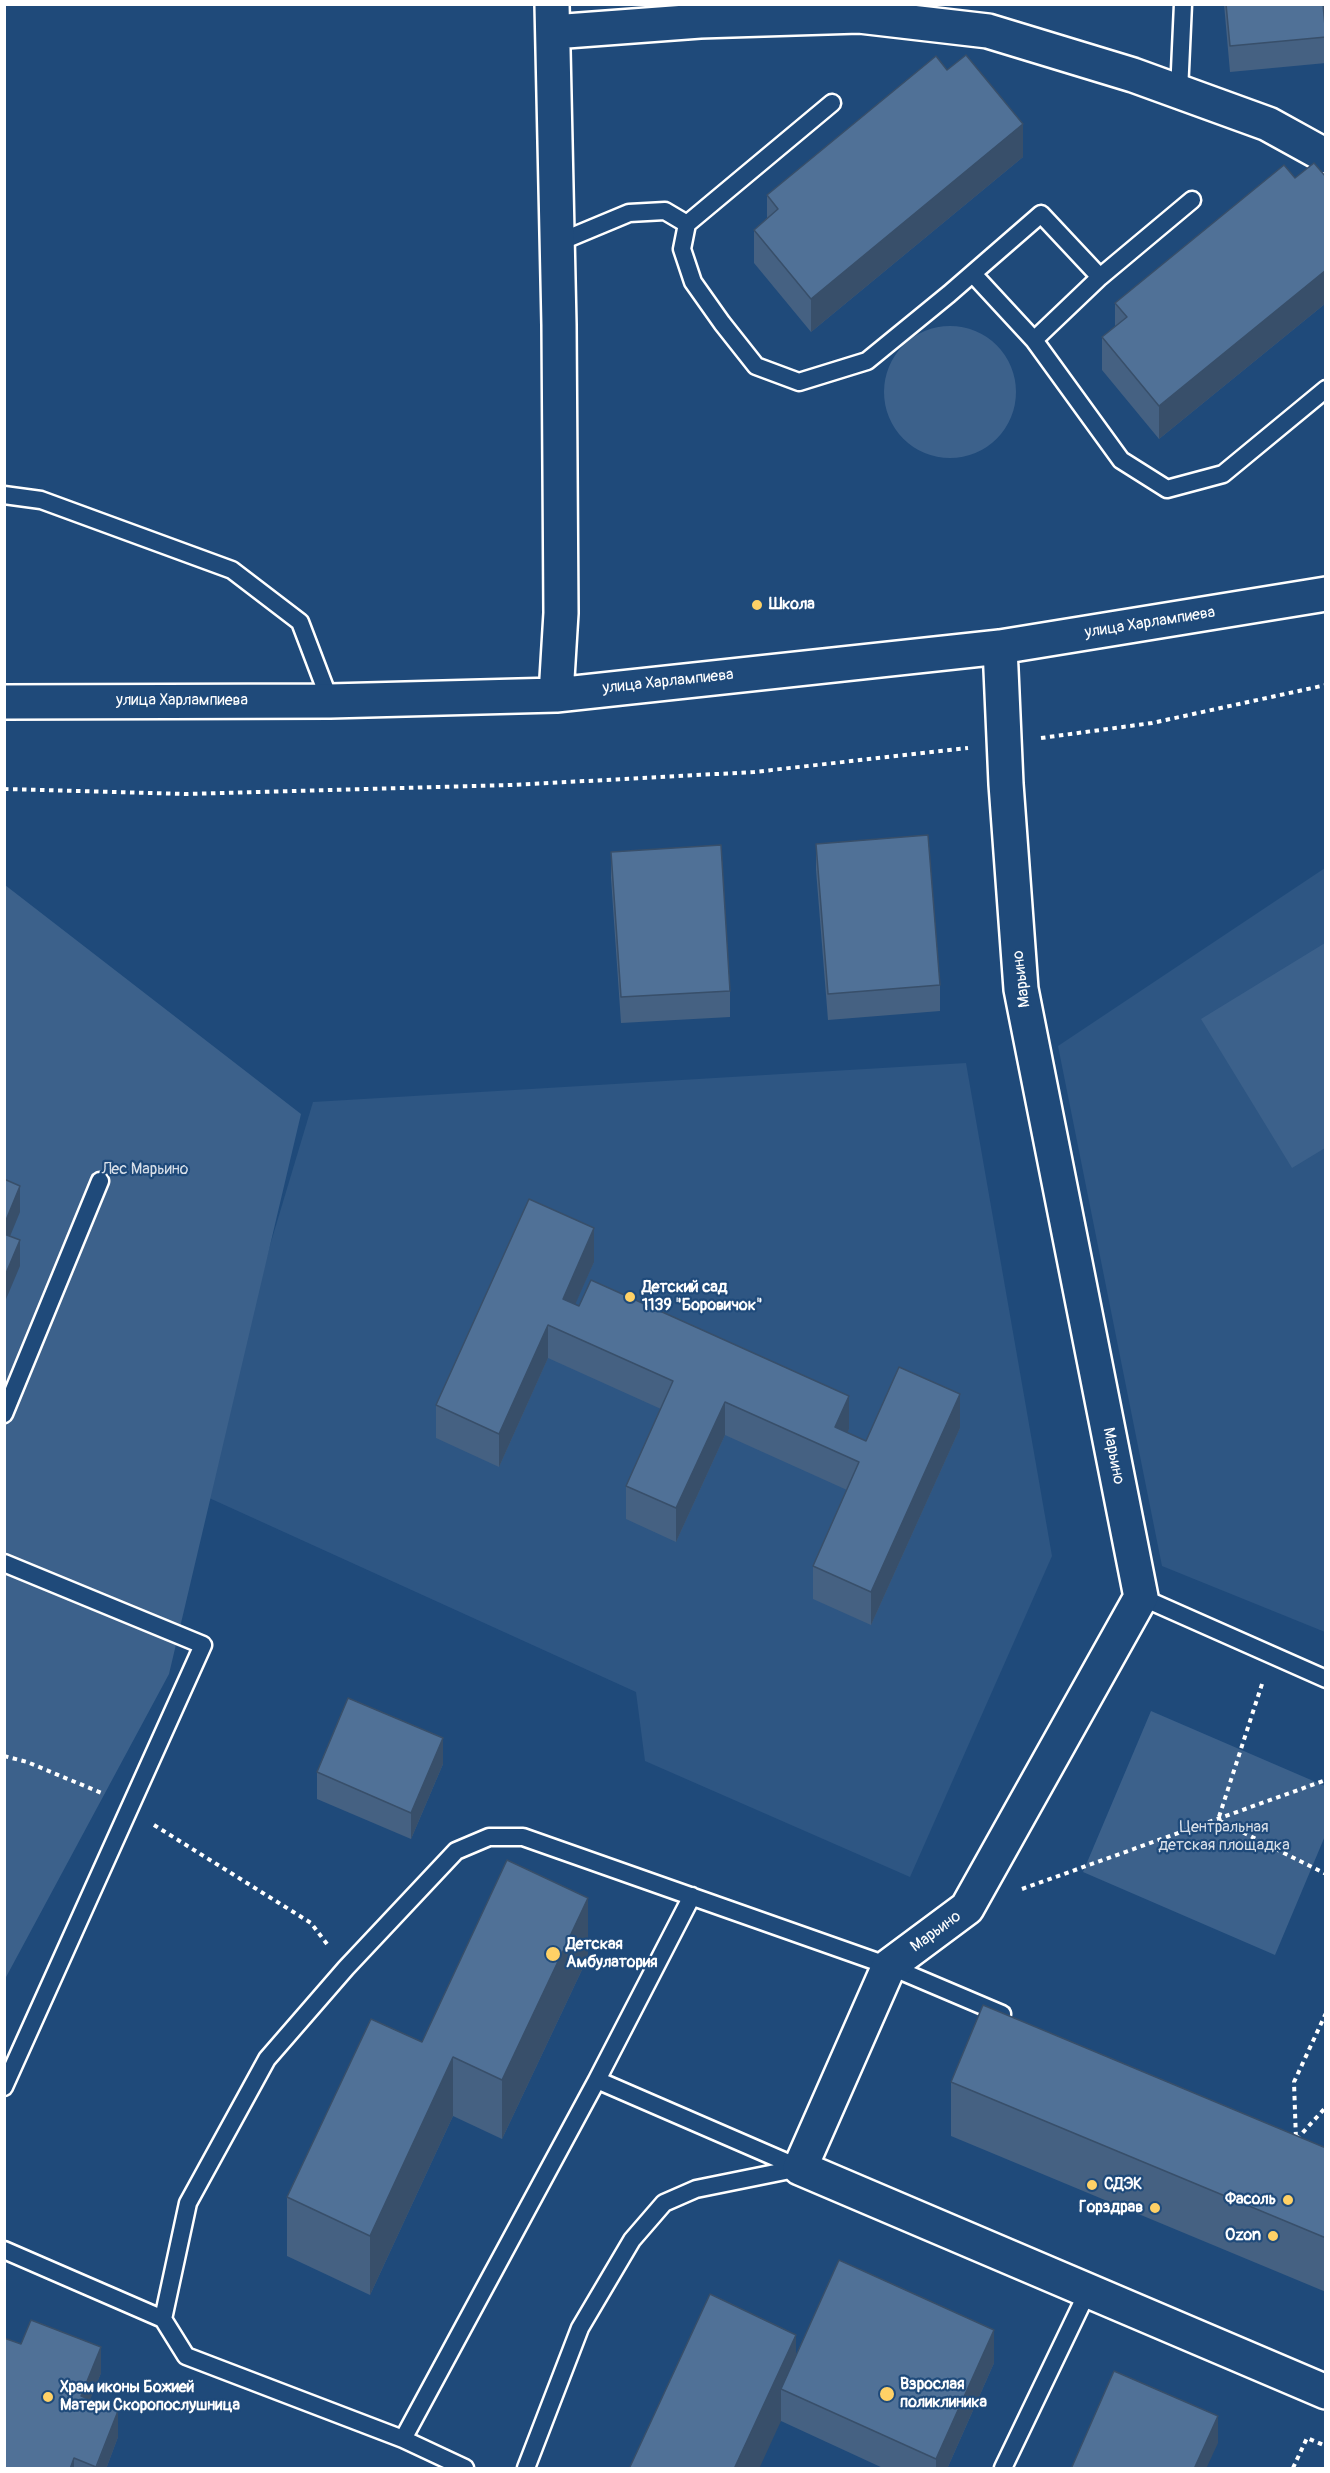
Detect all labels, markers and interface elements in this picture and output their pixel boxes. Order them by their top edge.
place label: Школа [769,595,815,615]
marker: Школа [750,598,764,612]
street label: улица Харлампиева [1083,603,1217,643]
street label: улица Харлампиева [601,666,735,698]
street label: улица Харлампиева [116,691,248,711]
street label: Марьино [1009,949,1035,1009]
park label: Лес Марьино [102,1160,188,1180]
place label: Детский сад 1139 "Боровичок" [642,1278,762,1316]
marker: Детский сад 1139 "Боровичок" [623,1290,637,1304]
street label: Марьино [1098,1426,1128,1486]
park label: Центральная детская площадка [1158,1818,1290,1856]
street label: Марьино [907,1907,965,1957]
place label: Детская Амбулатория [566,1935,658,1973]
marker: Детская Амбулатория [544,1945,562,1963]
place label: СДЭК [1104,2175,1142,2195]
marker: СДЭК [1085,2178,1099,2192]
place label: Фасоль [1225,2190,1276,2210]
marker: Фасоль [1281,2193,1295,2207]
place label: Горздрав [1079,2198,1143,2218]
marker: Горздрав [1148,2201,1162,2215]
place label: Ozon [1225,2226,1261,2246]
marker: Ozon [1266,2229,1280,2243]
place label: Взрослая поликлиника [900,2375,987,2413]
place label: Храм иконы Божией Матери Скоропослушница [60,2378,240,2416]
marker: Взрослая поликлиника [878,2385,896,2403]
marker: Храм иконы Божией Матери Скоропослушница [41,2390,55,2404]

